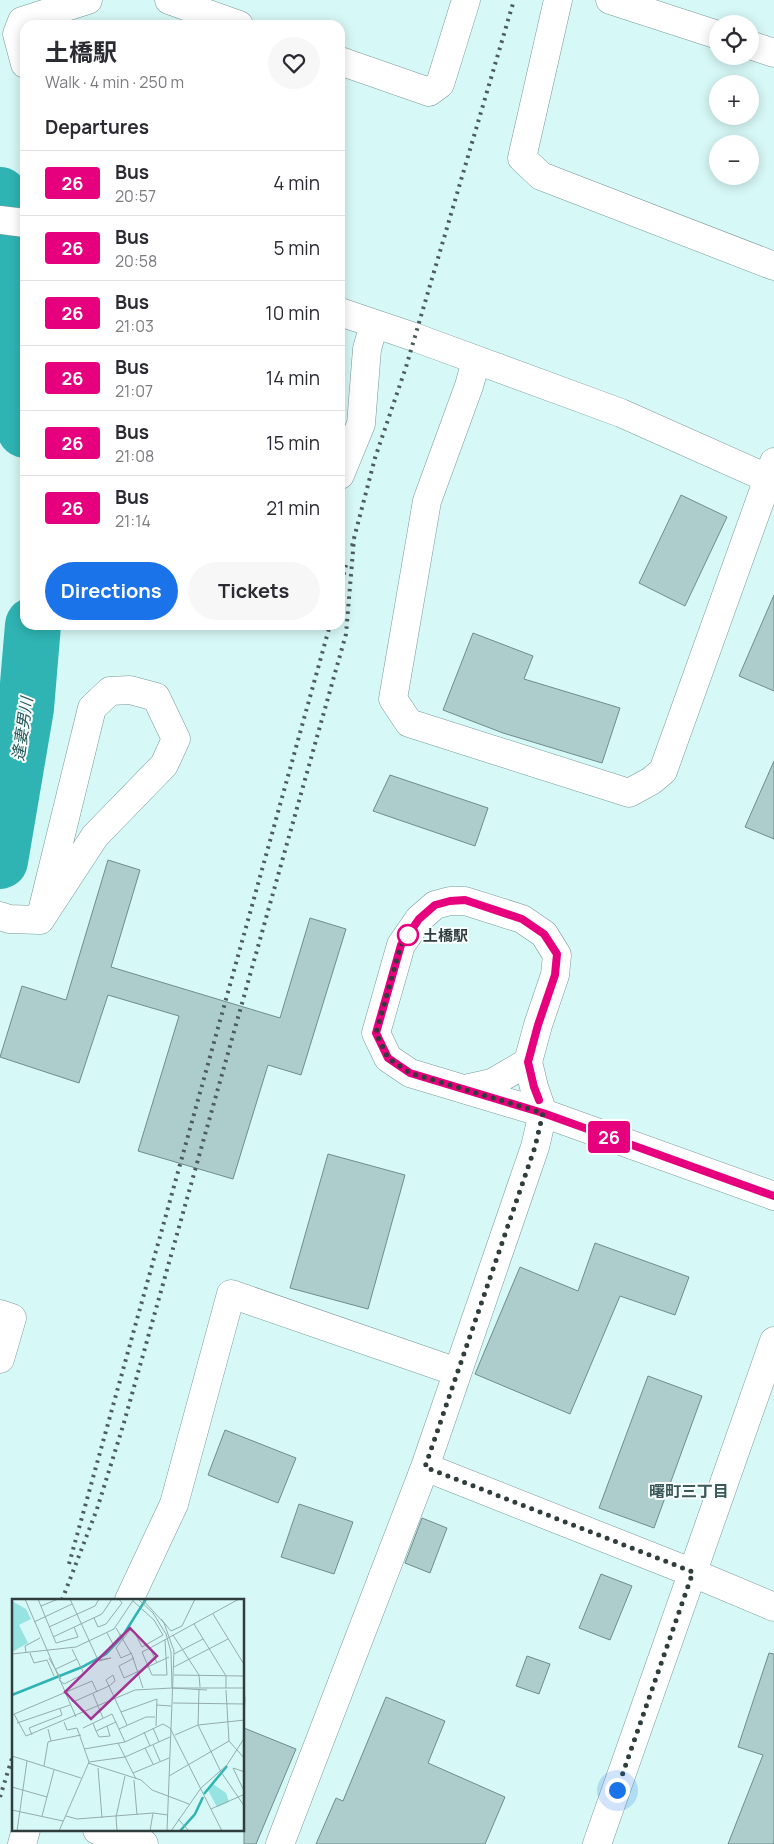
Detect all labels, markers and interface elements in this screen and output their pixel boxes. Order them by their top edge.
map controls [709,15,759,185]
button: locate [709,15,759,65]
text: 土橋駅 [45,35,117,68]
button: heart [268,37,320,89]
text: Walk · 4 min · 250 m [45,71,184,93]
button: + [709,75,759,125]
text: Departures [45,114,149,140]
button: − [709,135,759,185]
text: Bus [115,159,149,185]
text: 4 min [273,170,320,196]
text: 26 [62,171,83,195]
text: 20:57 [115,185,156,207]
text: Bus [115,224,149,250]
text: 5 min [273,235,320,261]
text: 26 [62,236,83,260]
text: 20:58 [115,250,157,272]
text: Bus [115,289,149,315]
text: 10 min [265,300,320,326]
text: 26 [62,301,83,325]
text: 21:03 [115,315,154,337]
text: Bus [115,354,149,380]
text: 14 min [266,365,320,391]
text: 26 [62,366,83,390]
text: 21:07 [115,380,153,402]
text: Bus [115,419,149,445]
text: 15 min [266,430,320,456]
text: 26 [62,431,83,455]
text: 21:08 [115,445,154,467]
text: Bus [115,484,149,510]
text: 21 min [266,495,320,521]
text: 26 [62,496,83,520]
text: 21:14 [115,510,151,532]
button: Directions [45,562,178,620]
button: Tickets [188,562,320,620]
water label: 逢妻男川 [7,694,38,762]
marker: 土橋駅 [397,924,419,946]
place label: 土橋駅 [423,925,468,946]
line badge: 26 [586,1121,632,1153]
text: 26 [598,1125,620,1149]
district label: 曙町三丁目 [649,1480,729,1502]
inset map [12,1599,245,1832]
your location [605,1778,630,1803]

